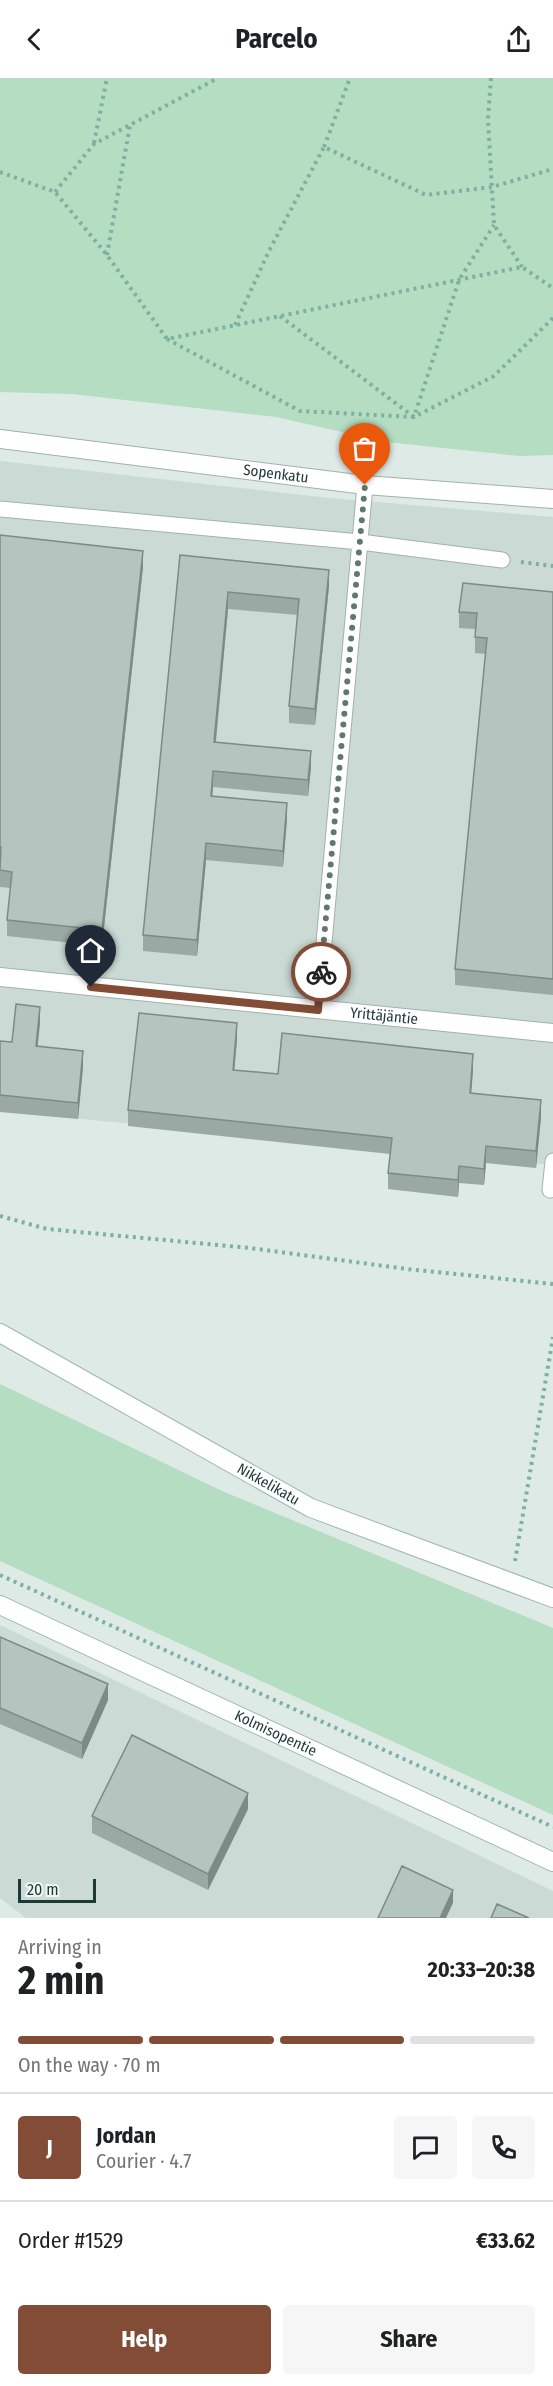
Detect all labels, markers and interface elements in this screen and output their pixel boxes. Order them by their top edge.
icon: back [18,23,51,56]
text: Parcelo [235,23,318,55]
icon: share [502,23,535,56]
pin [339,423,390,485]
icon: bag [348,432,381,465]
street label: Sopenkatu [242,461,309,487]
pin [65,925,116,987]
icon: home [74,934,107,967]
courier [291,942,351,1002]
icon: bike [305,956,338,989]
street label: Yrittäjäntie [349,1004,419,1028]
street label: Nikkelikatu [234,1459,303,1509]
street label: Kolmisopentie [232,1706,320,1760]
scale bar [18,1876,96,1904]
text: 20 m [27,1880,58,1899]
text: Arriving in [18,1935,102,1959]
text: 20:33–20:38 [428,1956,535,1983]
text: 2 min [18,1958,104,2004]
text: On the way · 70 m [18,2053,161,2077]
button: chat [394,2116,457,2179]
button: phone [472,2116,535,2179]
text: Jordan [96,2122,156,2149]
text: J [46,2134,53,2161]
text: Courier · 4.7 [96,2149,191,2173]
text: Order #1529 [18,2227,123,2254]
text: €33.62 [476,2227,535,2254]
button: Help [18,2305,271,2374]
button: Share [283,2305,535,2374]

